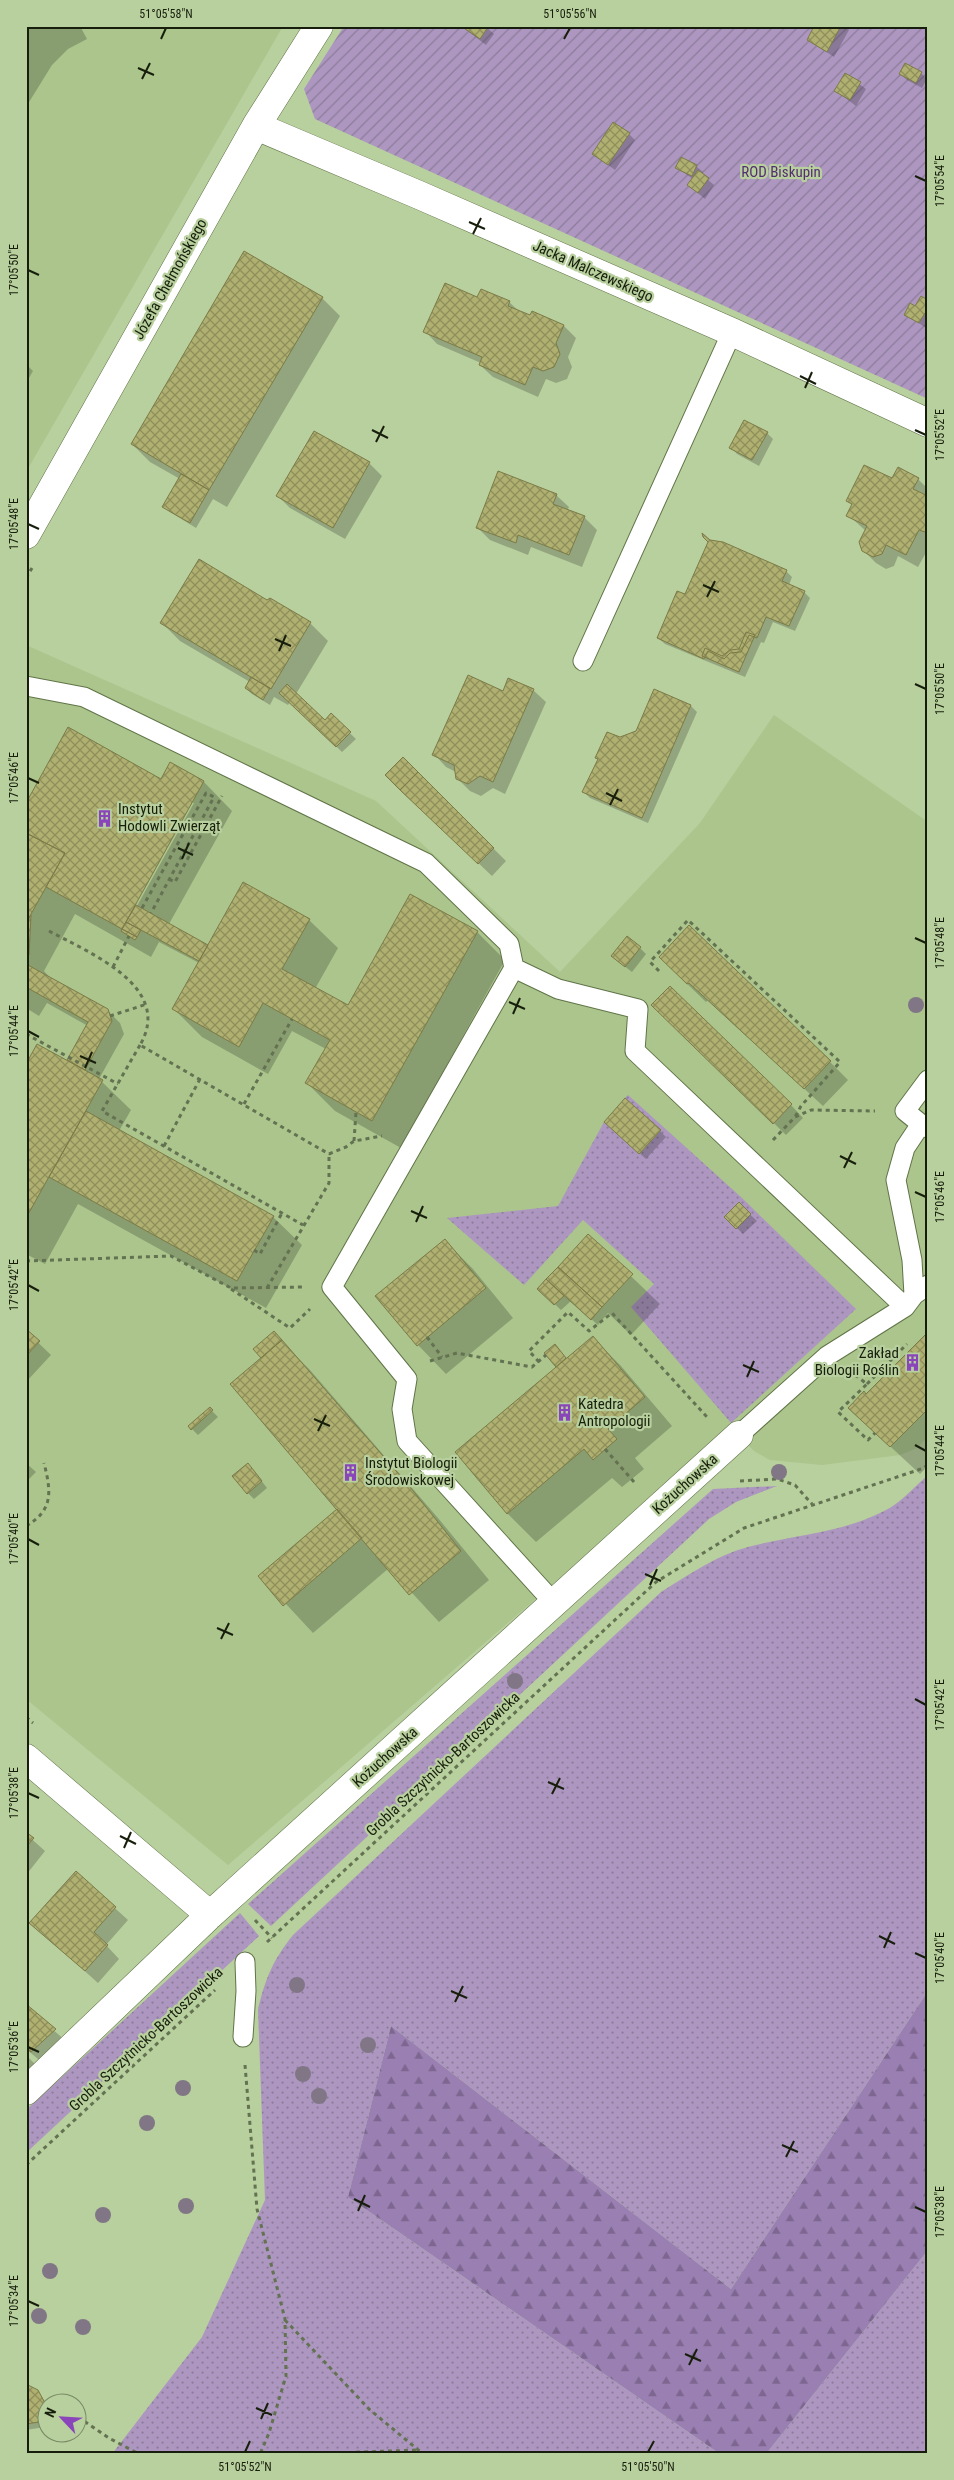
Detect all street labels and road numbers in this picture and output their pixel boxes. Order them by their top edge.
street label: Józefa Chełmońskiego [129,216,211,342]
street label: Jacka Malczewskiego [530,236,656,306]
street label: Kożuchowska [649,1450,721,1518]
street label: Grobla Szczytnicko-Bartoszowicka [362,1688,524,1840]
street label: Kożuchowska [349,1723,421,1791]
street label: Grobla Szczytnicko-Bartoszowicka [65,1963,227,2115]

